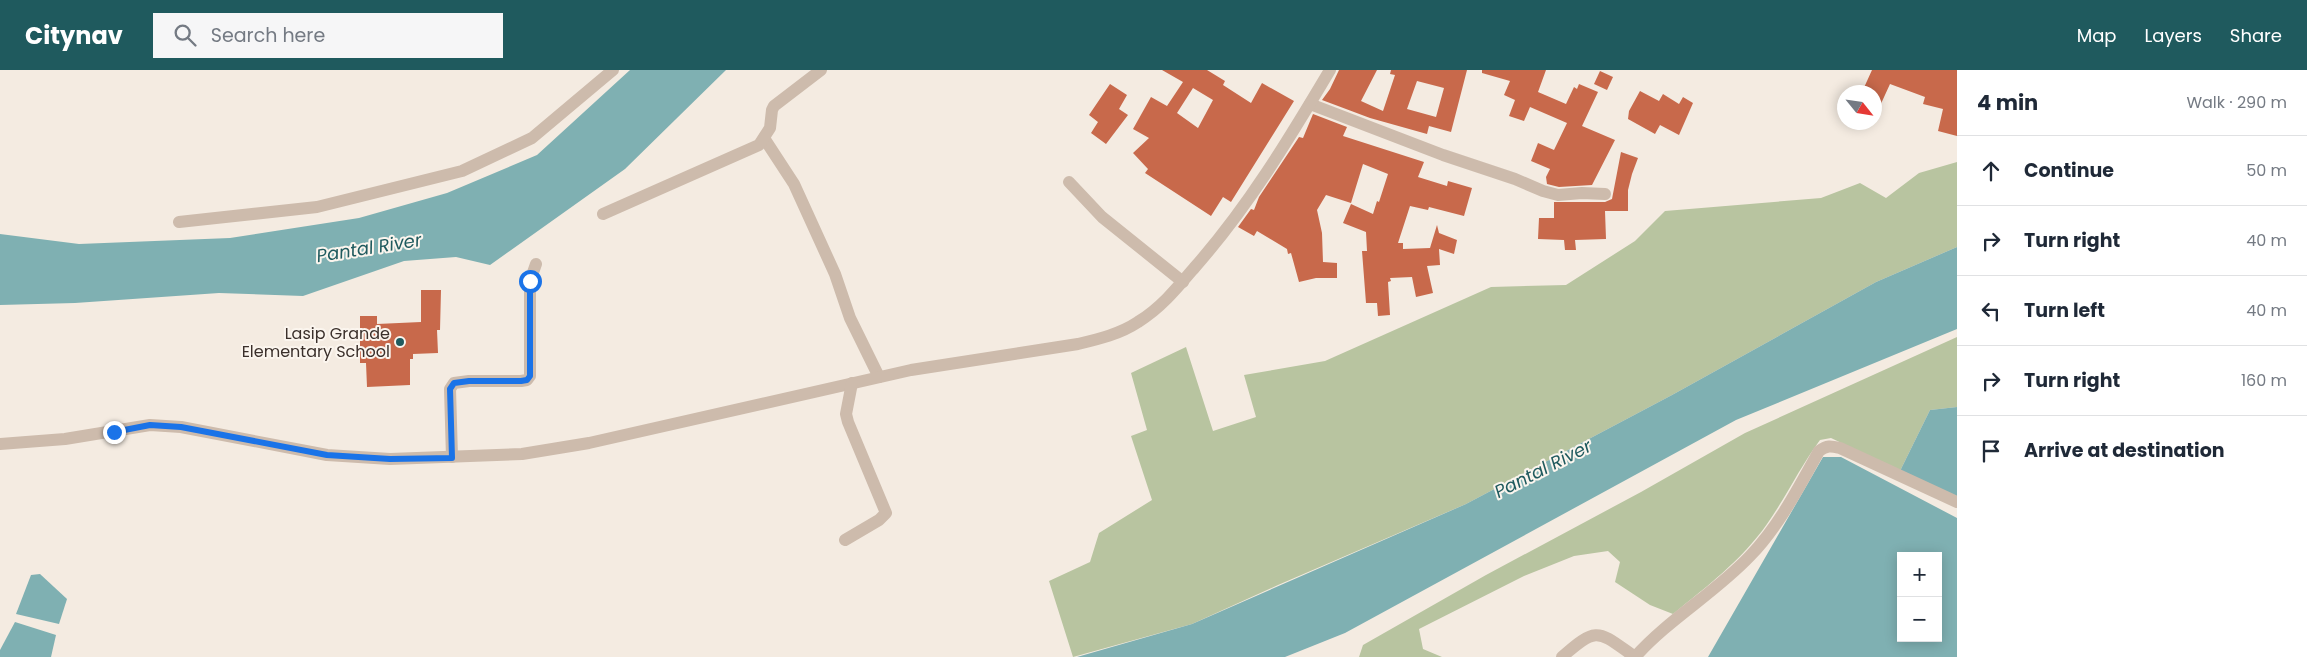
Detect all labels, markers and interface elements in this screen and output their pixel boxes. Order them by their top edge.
search box [153,13,503,58]
text: Citynav [25,19,123,52]
icon: search [171,21,199,49]
text: Search here [211,22,325,49]
text: Map [2077,23,2117,48]
text: Layers [2145,23,2202,48]
text: Share [2230,23,2282,48]
north arrow [1837,85,1882,130]
text: 4 min [1977,88,2038,117]
text: Walk · 290 m [2186,91,2287,114]
icon: ahead [1977,157,2005,185]
text: Continue [2024,157,2114,184]
text: 50 m [2246,159,2287,182]
water label: Pantal River [315,227,424,268]
icon: right [1977,227,2005,255]
text: Turn right [2024,227,2120,254]
text: 40 m [2246,229,2287,252]
route start [519,270,542,293]
icon: left [1977,297,2005,325]
text: Turn left [2024,297,2105,324]
text: 40 m [2246,299,2287,322]
place label: Lasip Grande Elementary School [242,322,390,363]
marker: Lasip Grande Elementary School [394,336,406,348]
icon: right [1977,367,2005,395]
text: Turn right [2024,367,2120,394]
text: 160 m [2241,369,2287,392]
route end [103,421,126,444]
water label: Pantal River [1490,433,1597,504]
icon: arrive [1977,437,2005,465]
text: Arrive at destination [2024,437,2225,464]
map controls [1897,552,1942,642]
button: + [1897,552,1942,597]
button: − [1897,597,1942,642]

